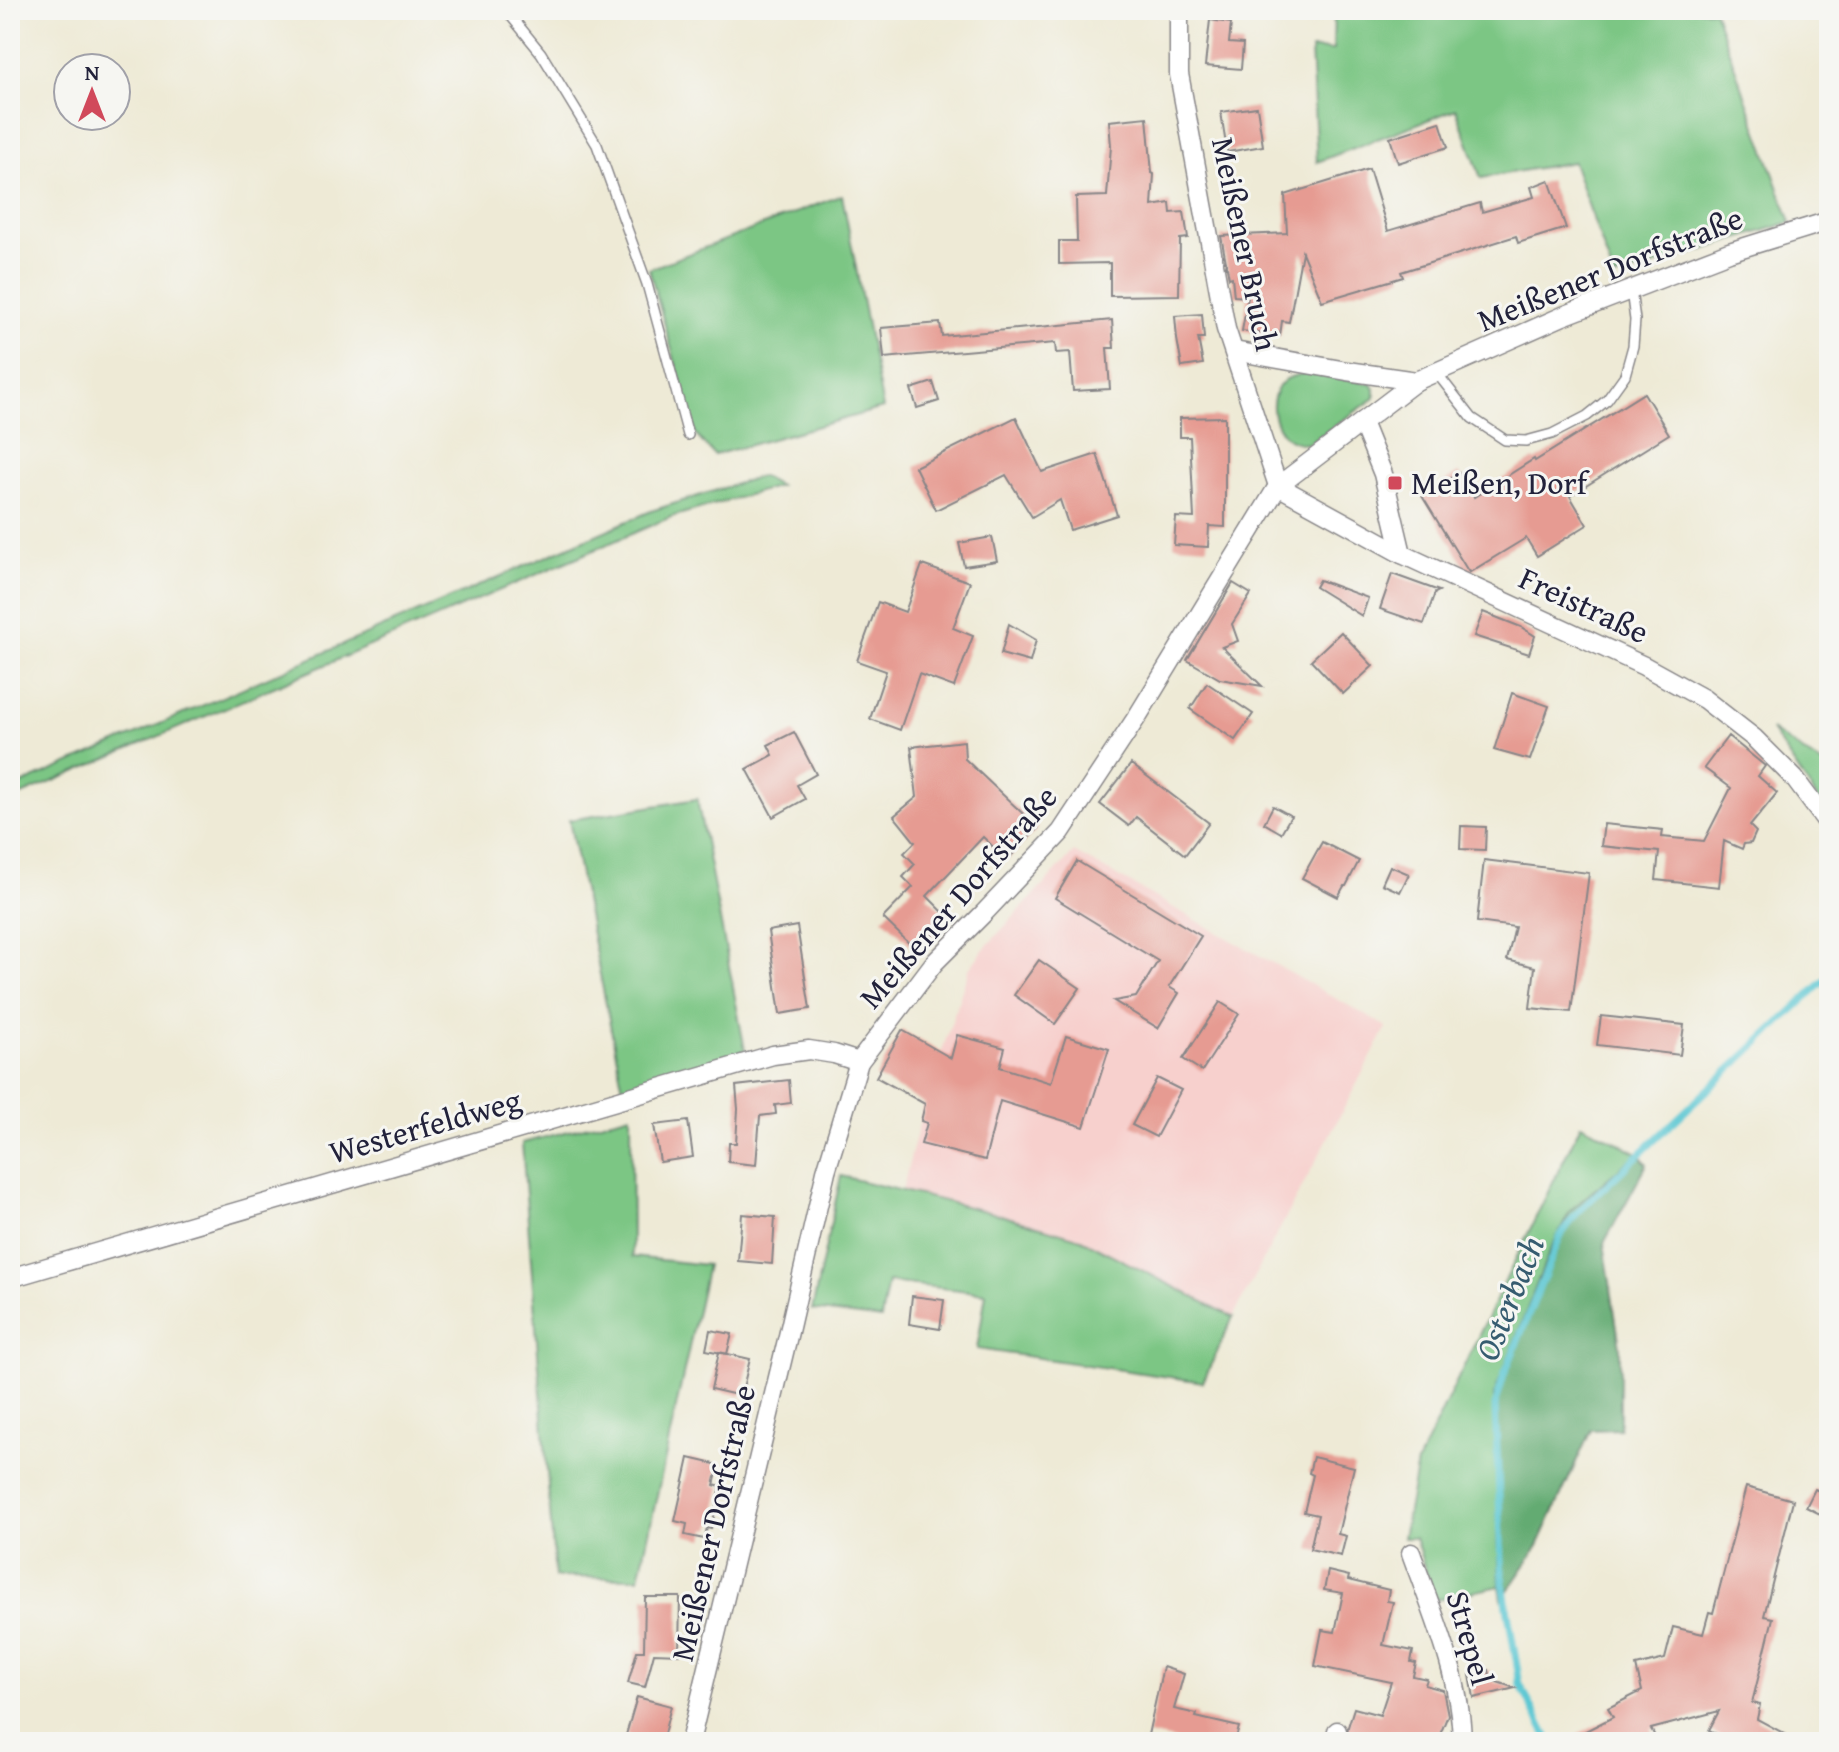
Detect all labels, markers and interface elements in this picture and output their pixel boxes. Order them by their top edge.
north arrow [52,52,132,132]
text: N [85,56,100,88]
street label: Meißener Bruch [1200,133,1291,355]
street label: Meißener Dorfstraße [1470,194,1749,343]
place label: Meißen, Dorf [1411,459,1591,506]
marker: Meißen, Dorf [1386,474,1404,492]
street label: Freistraße [1512,554,1657,655]
street label: Meißener Dorfstraße [847,775,1068,1019]
street label: Westerfeldweg [323,1076,526,1175]
water label: Osterbach [1461,1228,1556,1367]
street label: Meißener Dorfstraße [658,1380,767,1666]
street label: Strepel [1435,1585,1506,1690]

